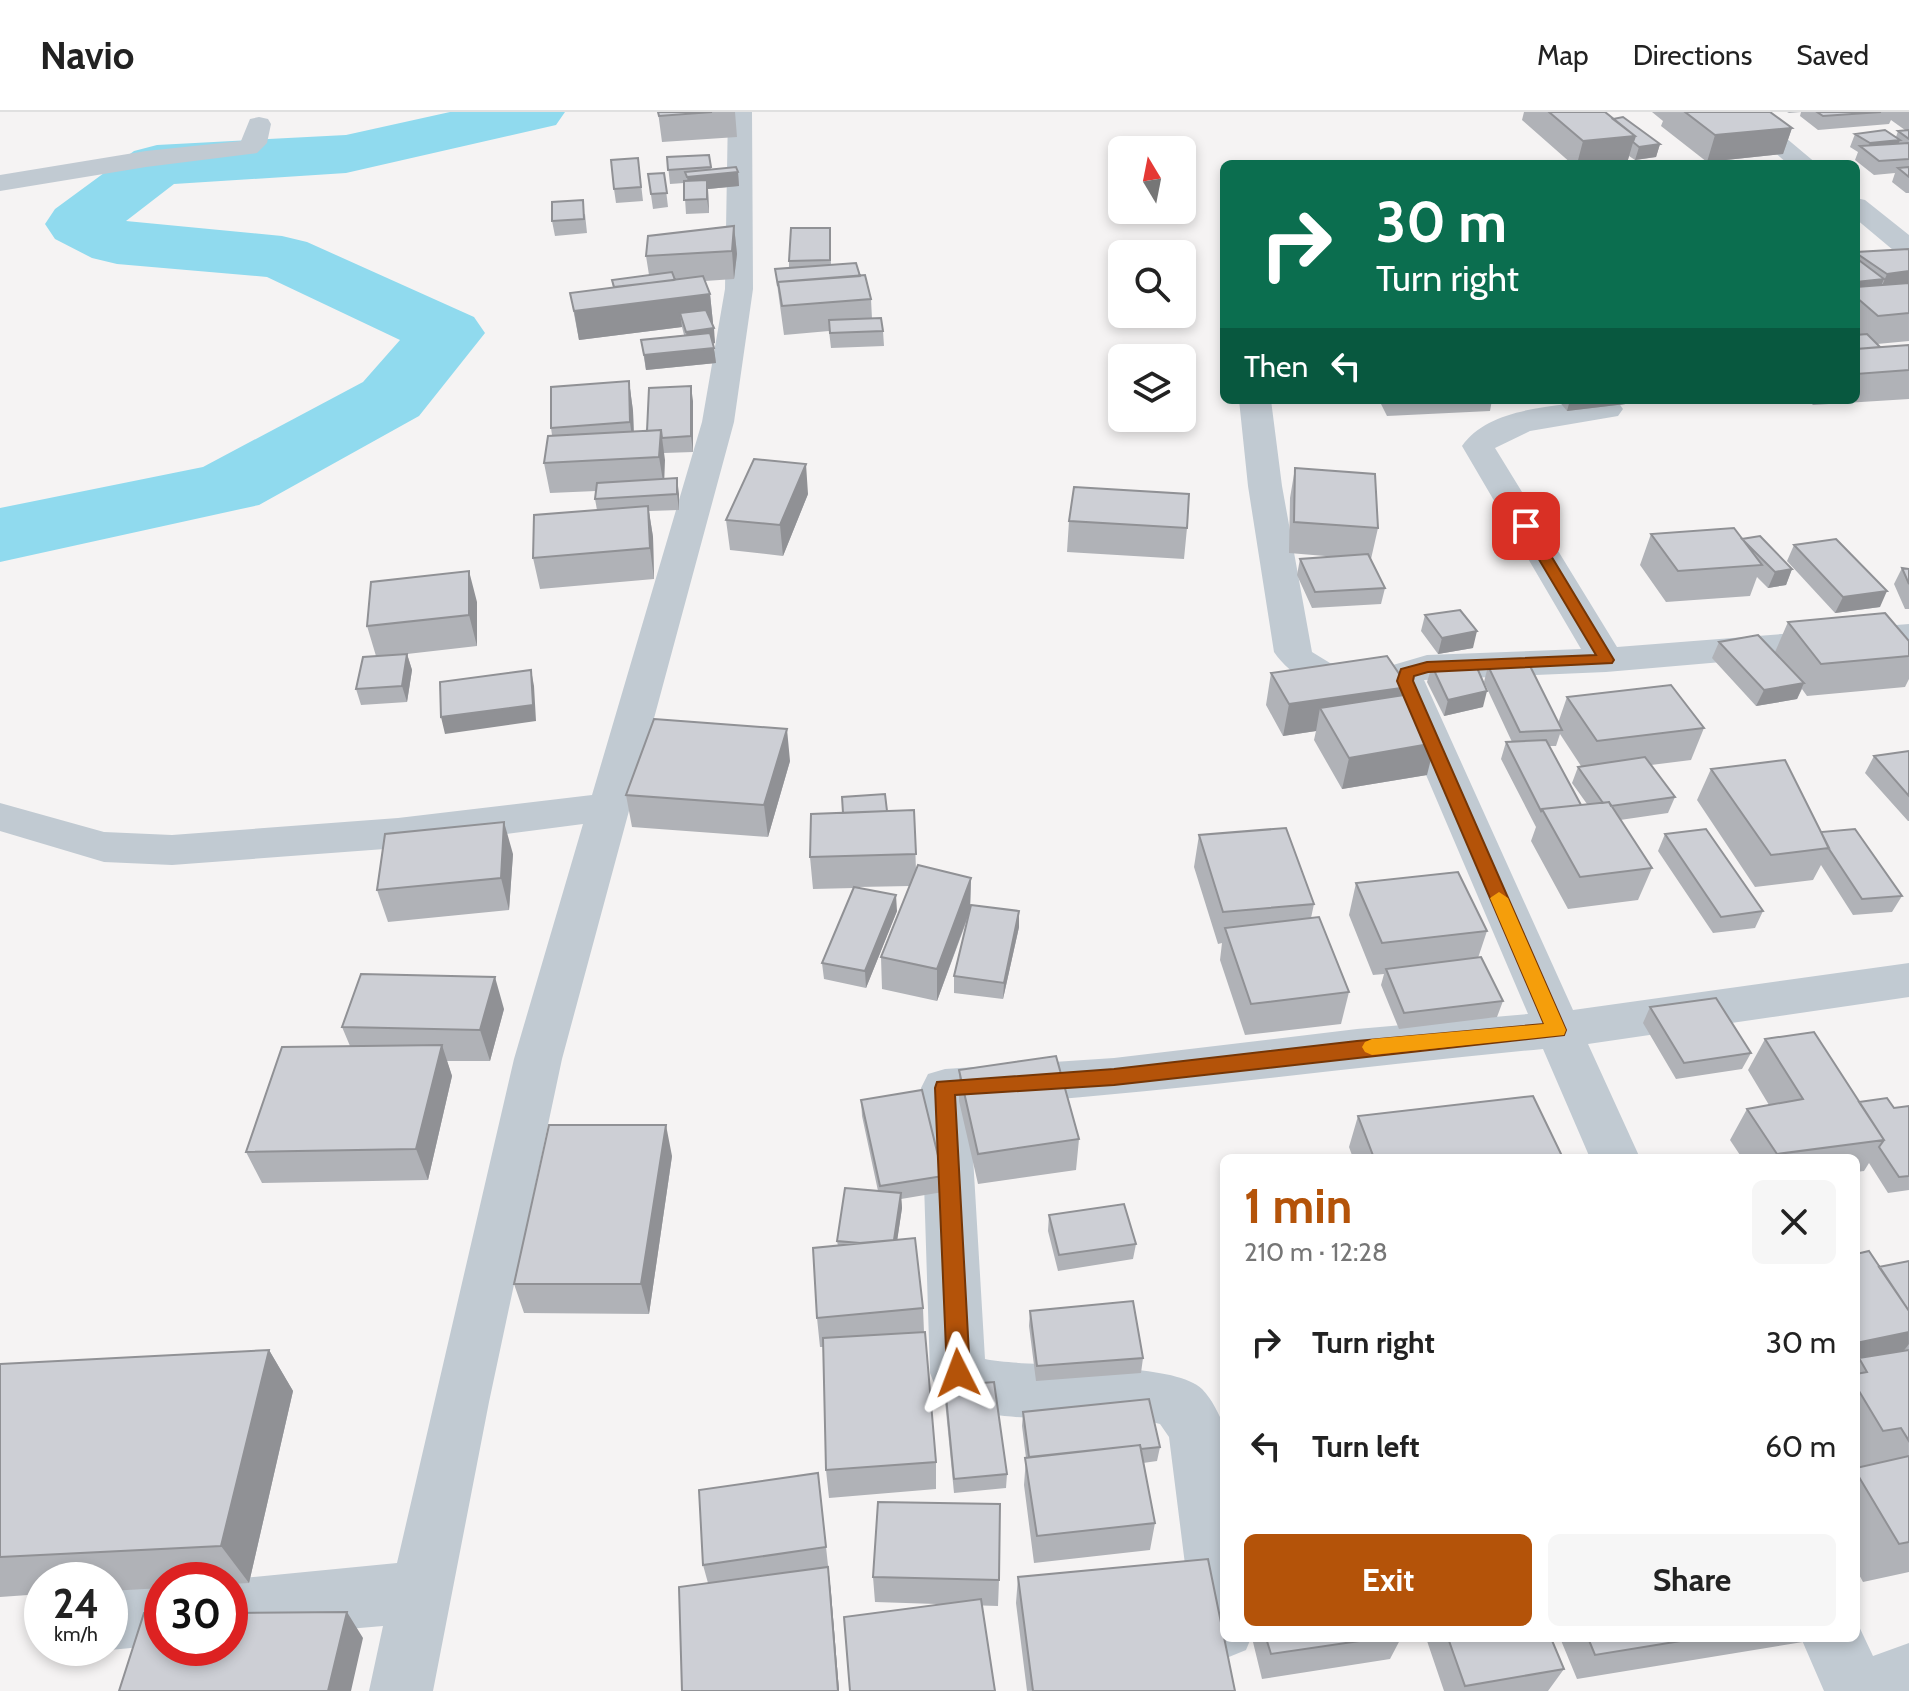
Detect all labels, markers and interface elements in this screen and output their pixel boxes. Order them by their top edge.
text: Navio [40,32,134,79]
text: Map [1537,38,1589,72]
text: Directions [1633,38,1752,72]
text: Saved [1796,38,1869,72]
north arrow [1108,136,1196,224]
map controls [1108,136,1196,432]
text: 30 m [1376,188,1507,256]
icon: right [1244,192,1348,296]
button: search [1108,240,1196,328]
text: Turn right [1376,256,1519,300]
button: layers [1108,344,1196,432]
icon: left [1324,344,1368,388]
text: Then [1244,348,1308,385]
pin [1492,492,1560,560]
icon: arrive [1504,504,1548,548]
text: 1 min [1244,1177,1352,1235]
button: close [1752,1180,1836,1264]
text: 210 m · 12:28 [1244,1236,1388,1268]
icon: right [1244,1320,1288,1364]
text: Turn right [1312,1324,1435,1361]
text: 30 m [1766,1324,1836,1361]
position arrow [916,1331,1000,1415]
icon: left [1244,1424,1288,1468]
text: Turn left [1312,1428,1420,1465]
text: 60 m [1765,1428,1836,1465]
button: Exit [1244,1534,1532,1626]
button: Share [1548,1534,1836,1626]
speed limit sign: 30 [144,1562,248,1666]
text: 24 [53,1579,99,1628]
text: km/h [54,1622,98,1646]

